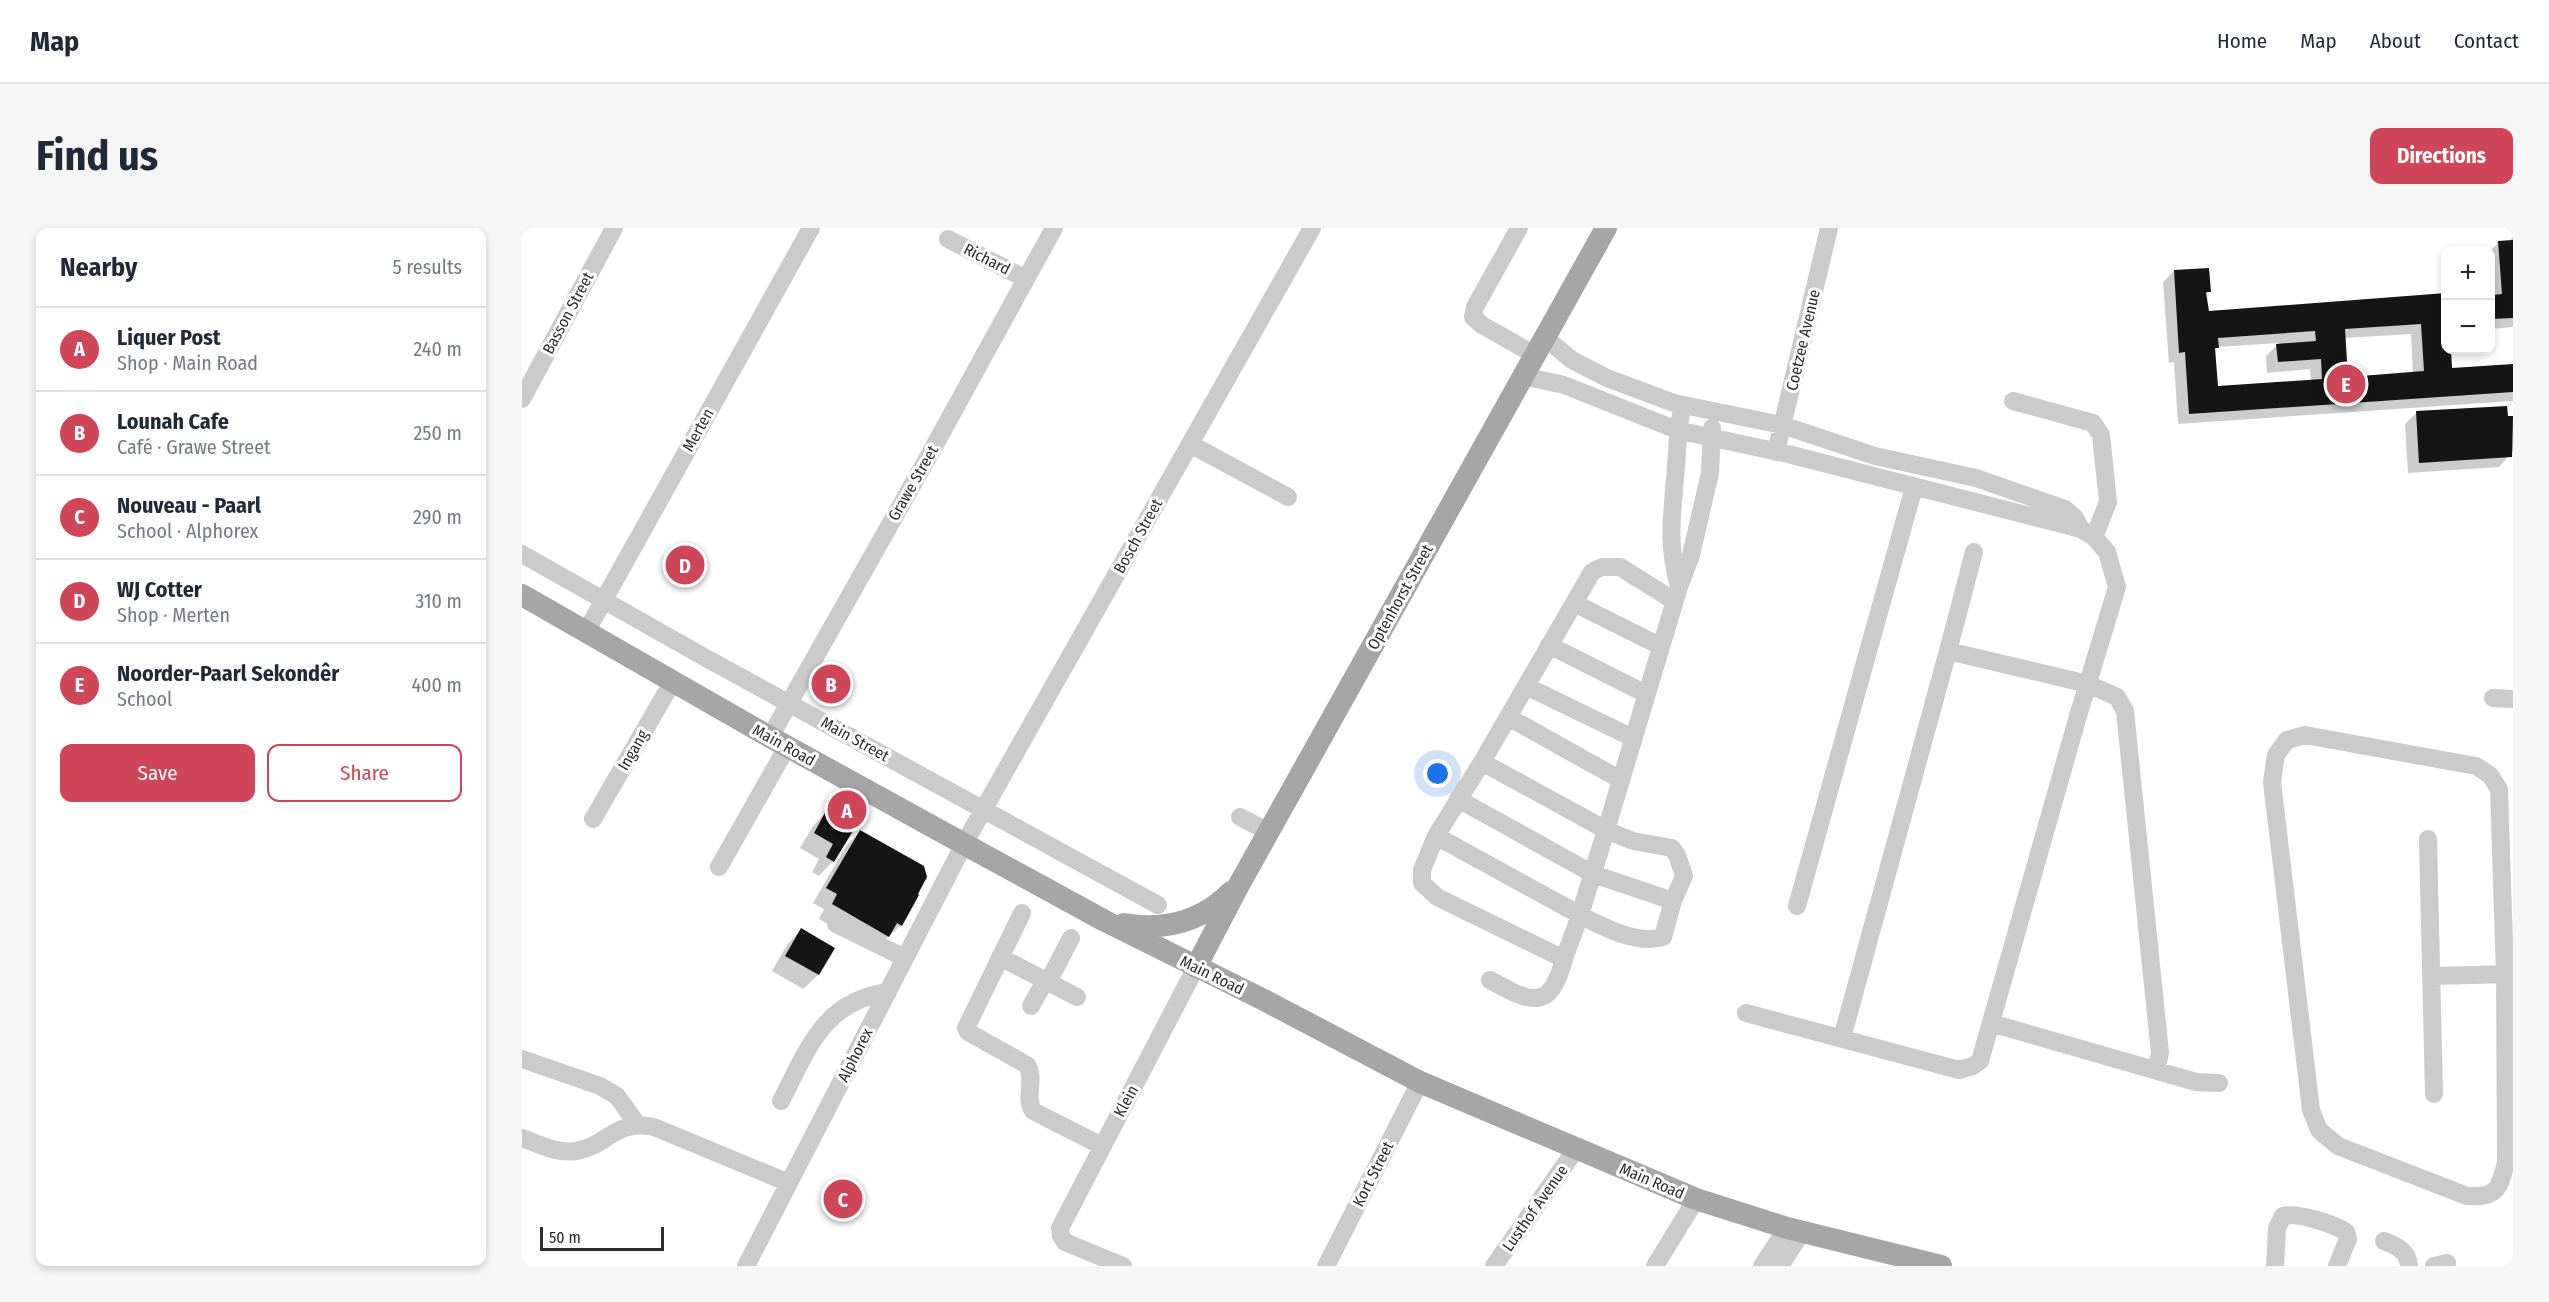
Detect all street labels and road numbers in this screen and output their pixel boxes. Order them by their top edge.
street label: Richard [961,239,1013,279]
street label: Basson Street [539,268,598,357]
street label: Coetzee Avenue [1782,287,1824,392]
street label: Merten [678,405,718,455]
street label: Grawe Street [884,441,942,524]
street label: Bosch Street [1110,495,1167,577]
street label: Optenhorst Street [1363,540,1437,653]
street label: Main Street [818,713,893,766]
street label: Main Road [749,720,819,770]
street label: Ingang [614,726,652,774]
street label: Main Road [1177,951,1247,999]
street label: Alphorex [833,1025,877,1085]
street label: Klein [1110,1082,1142,1120]
street label: Kort Street [1349,1138,1398,1210]
street label: Main Road [1617,1159,1687,1203]
street label: Lusthof Avenue [1498,1161,1572,1255]

